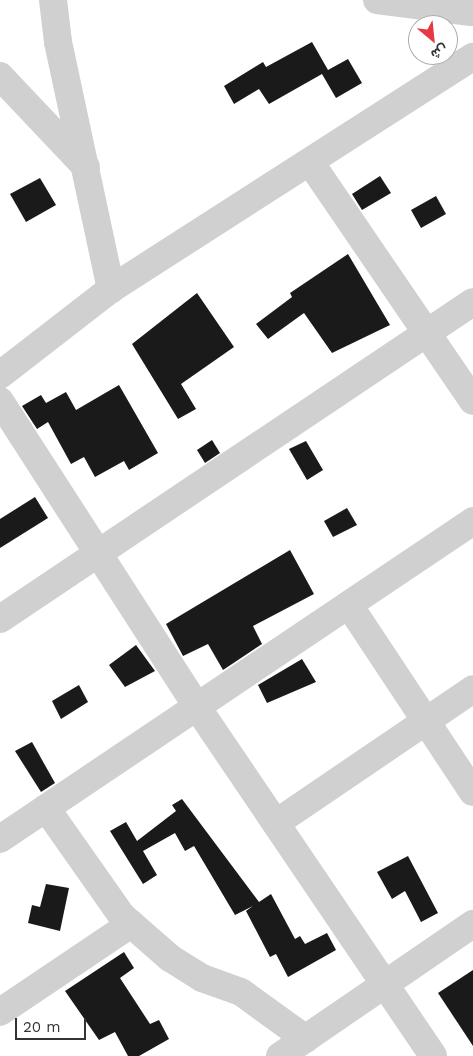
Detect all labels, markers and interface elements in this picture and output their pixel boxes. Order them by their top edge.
north arrow [408,15,458,65]
text: ش [428,41,451,63]
scale bar [18,1008,89,1040]
text: 20 m [23,1018,61,1036]

